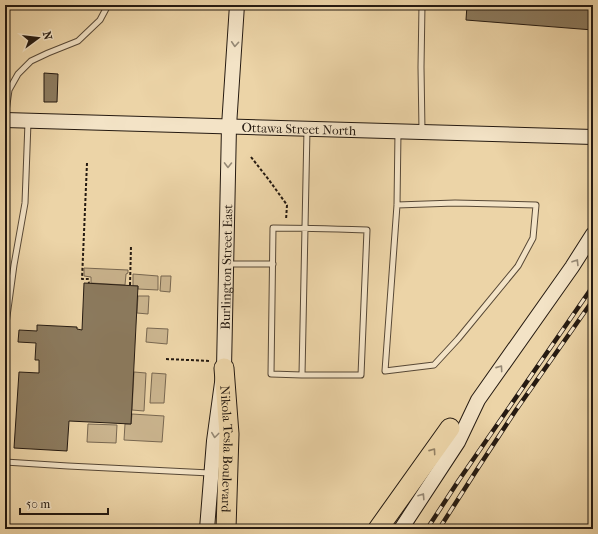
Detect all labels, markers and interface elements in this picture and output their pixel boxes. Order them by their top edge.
north arrow [18,18,58,58]
text: N [40,30,55,42]
one-way arrow [230,41,239,47]
street label: Ottawa Street North [241,119,357,138]
one-way arrow [224,162,232,168]
street label: Burlington Street East [217,204,235,330]
one-way arrow [571,259,578,266]
one-way arrow [495,365,502,372]
street label: Nikola Tesla Boulevard [218,385,237,514]
one-way arrow [211,432,220,438]
one-way arrow [428,449,435,456]
scale bar [20,490,108,516]
one-way arrow [417,494,424,501]
text: 50 m [26,497,50,511]

